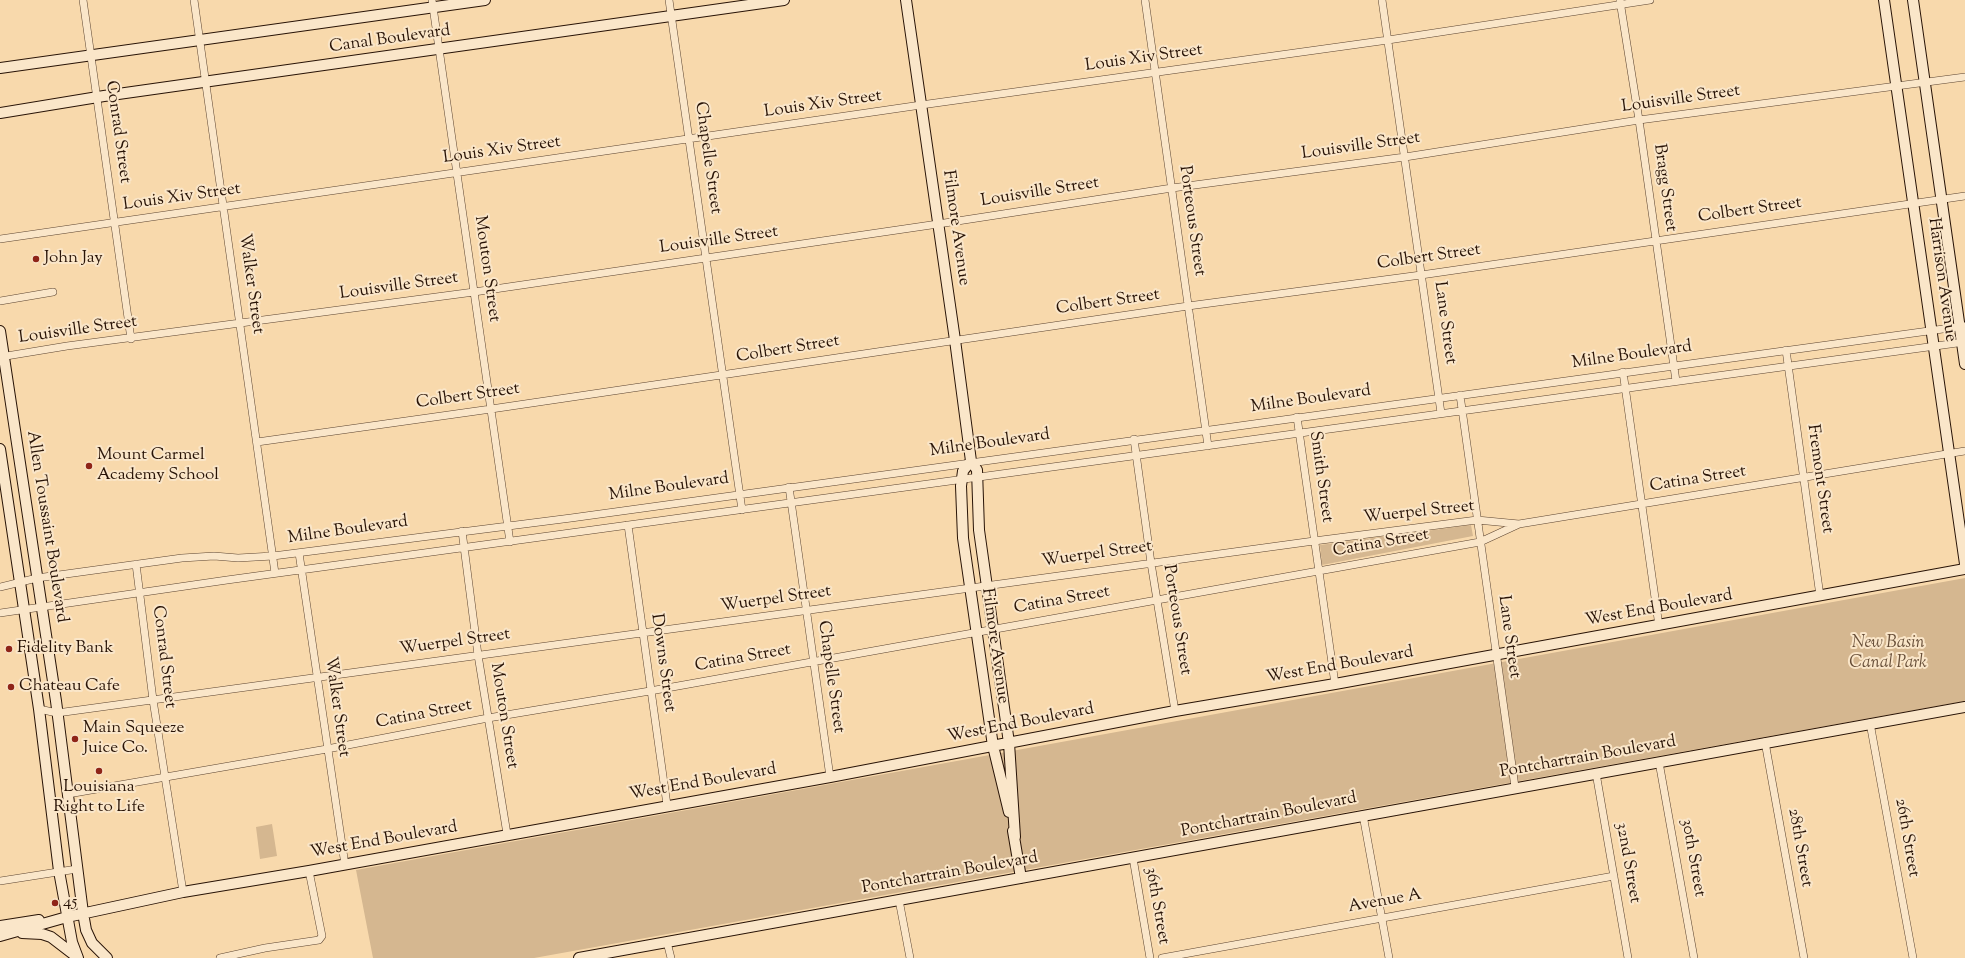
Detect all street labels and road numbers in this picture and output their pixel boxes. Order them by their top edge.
street label: Canal Boulevard [328,21,452,59]
street label: Louis Xiv Street [1084,41,1204,77]
street label: Conrad Street [100,79,134,185]
street label: Louisville Street [1620,82,1742,118]
street label: Louis Xiv Street [763,87,883,123]
street label: Chapelle Street [689,100,725,216]
street label: Louisville Street [1300,129,1422,165]
street label: Louis Xiv Street [442,133,562,169]
street label: Bragg Street [1648,143,1680,233]
street label: Porteous Street [1173,164,1209,278]
street label: Filmore Avenue [937,169,973,287]
street label: Louisville Street [979,174,1101,212]
street label: Louis Xiv Street [122,180,242,216]
street label: Colbert Street [1697,194,1803,228]
street label: Mouton Street [468,215,504,323]
street label: Harrison Avenue [1922,217,1960,343]
street label: Louisville Street [658,223,780,259]
street label: Walker Street [233,232,267,336]
street label: Colbert Street [1376,241,1482,275]
street label: Louisville Street [338,269,460,305]
street label: Lane Street [1428,280,1460,366]
street label: Colbert Street [1055,286,1161,320]
street label: Louisville Street [17,313,139,349]
street label: Colbert Street [735,332,841,368]
street label: Milne Boulevard [1571,337,1693,375]
street label: Colbert Street [415,380,521,414]
street label: Milne Boulevard [1250,381,1372,419]
street label: Fremont Street [1801,423,1837,535]
street label: Milne Boulevard [929,425,1051,463]
street label: Allen Toussaint Boulevard [21,430,71,624]
street label: Smith Street [1303,430,1337,524]
street label: Catina Street [1648,462,1748,498]
street label: Milne Boulevard [608,469,730,507]
street label: Wuerpel Street [1362,497,1476,529]
street label: Milne Boulevard [287,512,409,550]
street label: Catina Street [1331,526,1431,562]
street label: Wuerpel Street [1040,537,1154,573]
street label: Porteous Street [1157,563,1195,677]
street label: Wuerpel Street [719,582,833,618]
street label: Catina Street [1012,583,1112,619]
street label: West End Boulevard [1584,586,1734,632]
street label: Filmore Avenue [976,587,1012,705]
street label: Lane Street [1492,594,1524,680]
street label: Conrad Street [147,604,179,710]
street label: Downs Street [645,612,679,714]
street label: Chapelle Street [812,619,848,735]
street label: Wuerpel Street [398,625,512,661]
street label: Catina Street [693,641,793,677]
street label: West End Boulevard [1265,643,1415,689]
street label: Walker Street [319,655,353,759]
street label: Mouton Street [485,661,521,771]
street label: Catina Street [374,696,474,734]
street label: West End Boulevard [946,700,1096,748]
street label: Pontchartrain Boulevard [1498,732,1678,784]
street label: West End Boulevard [628,760,778,806]
street label: Pontchartrain Boulevard [1179,789,1359,843]
street label: 26th Street [1889,797,1923,879]
street label: 28th Street [1782,807,1816,889]
street label: 30th Street [1675,817,1709,899]
street label: West End Boulevard [309,818,459,864]
street label: 32nd Street [1610,821,1644,905]
street label: Pontchartrain Boulevard [860,848,1040,900]
street label: 36th Street [1139,866,1173,946]
street label: Avenue A [1347,886,1423,918]

